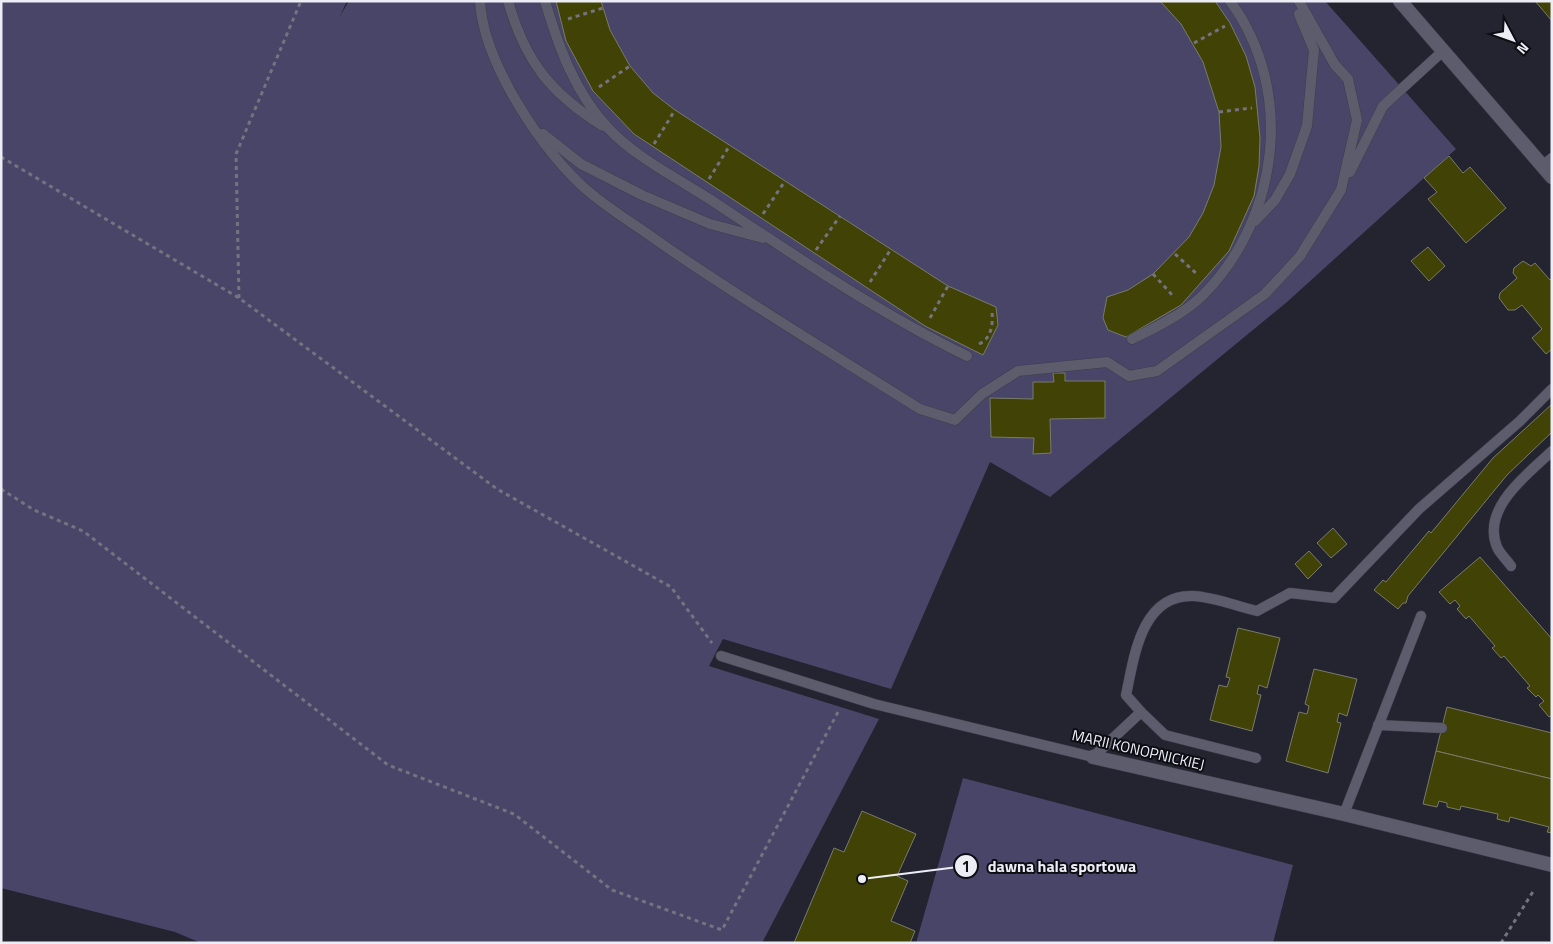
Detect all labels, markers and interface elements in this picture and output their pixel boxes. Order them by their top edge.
north arrow [1488,15,1538,65]
text: N [1512,38,1534,59]
street label: MARII KONOPNICKIEJ [1070,723,1207,776]
callout: dawna hala sportowa [953,851,1147,882]
text: dawna hala sportowa [988,854,1136,878]
text: 1 [962,855,970,878]

